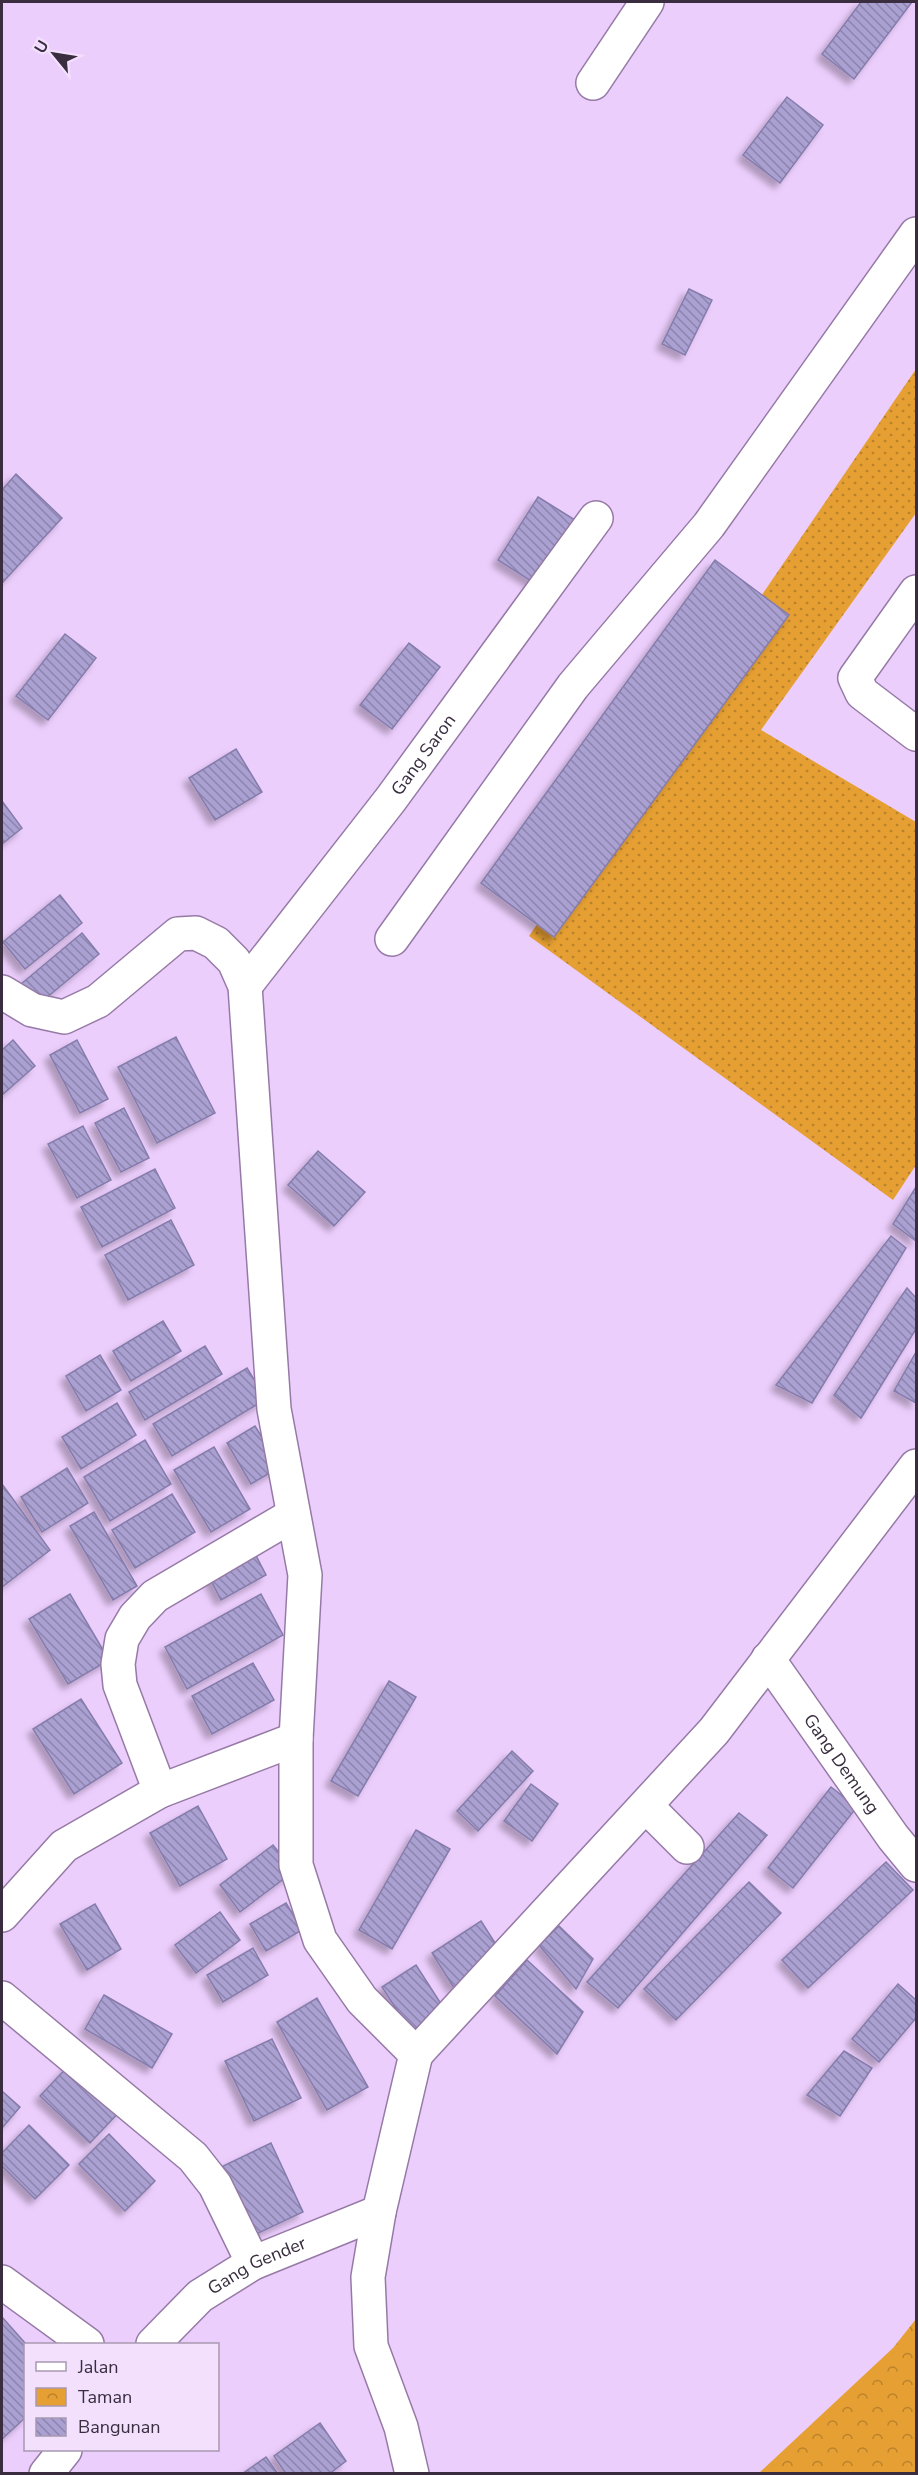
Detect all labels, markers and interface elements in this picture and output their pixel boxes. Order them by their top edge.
north arrow [24,24,84,84]
text: U [29,36,54,58]
street label: Gang Saron [385,709,461,800]
street label: Gang Demung [798,1709,885,1819]
street label: Gang Gender [203,2231,310,2300]
legend [24,2343,219,2451]
text: Jalan [77,2355,118,2379]
text: Taman [78,2385,132,2409]
text: Bangunan [78,2415,161,2439]

